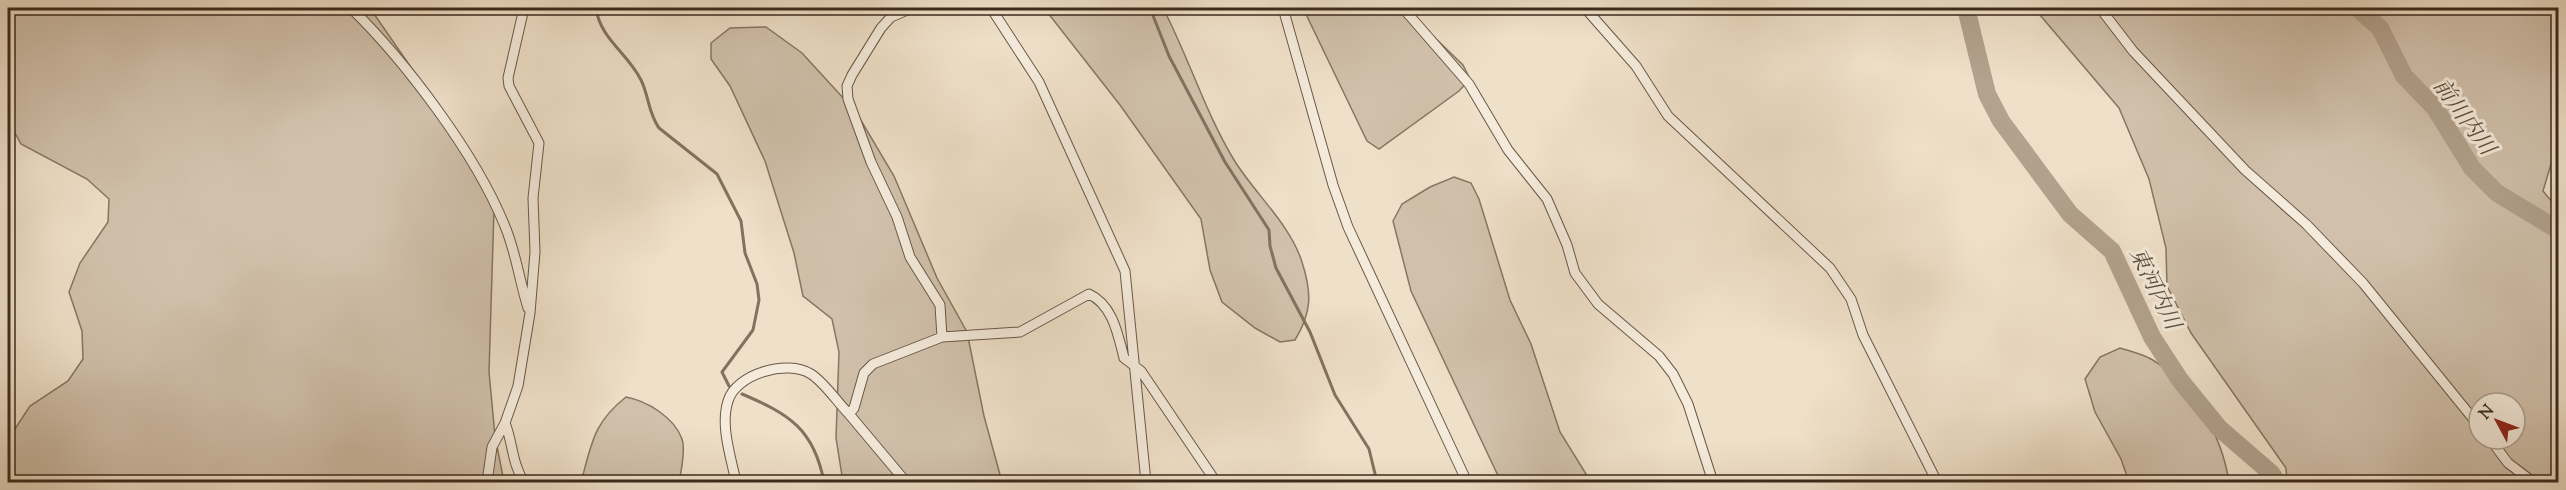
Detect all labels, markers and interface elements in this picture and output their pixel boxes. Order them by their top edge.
water label: 前川内川 [2424,73,2503,164]
water label: 東河内川 [2120,243,2188,338]
north arrow [2467,391,2527,451]
text: N [2475,400,2501,425]

